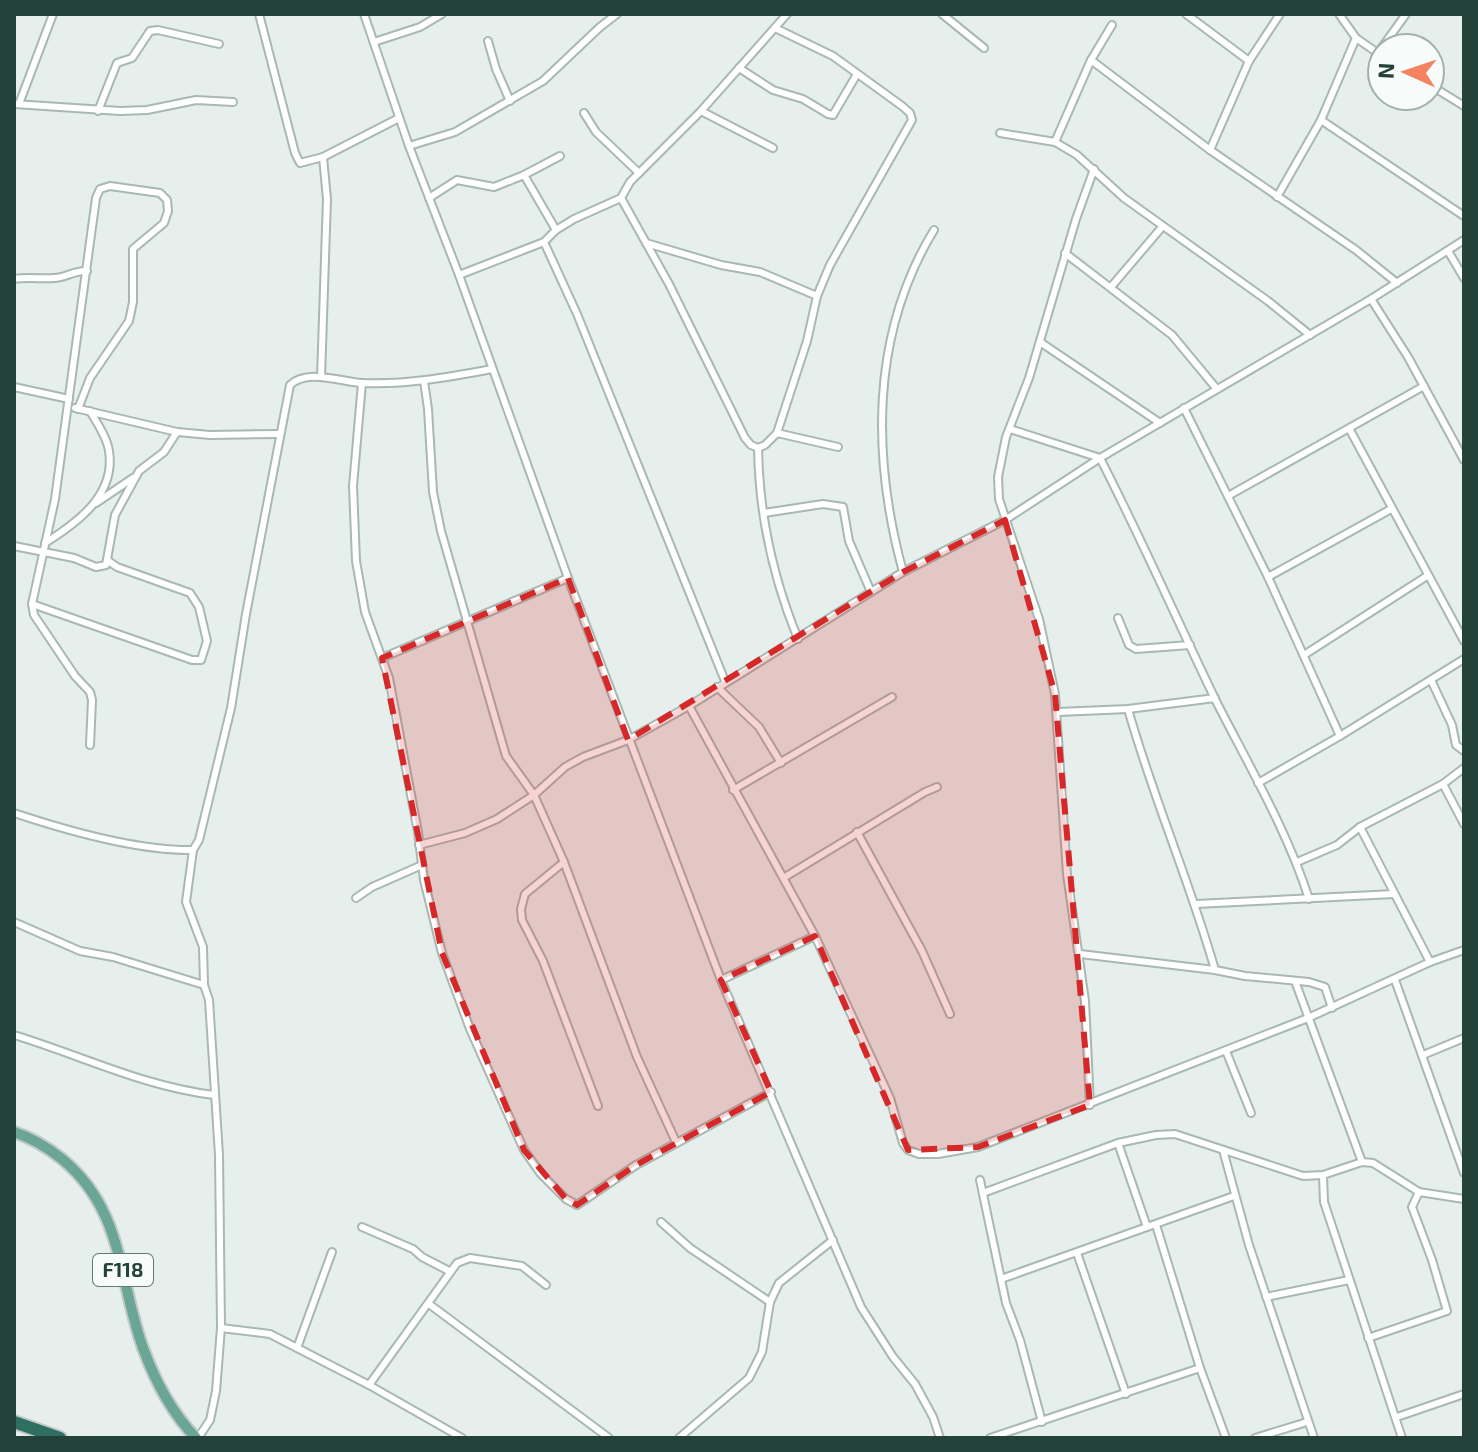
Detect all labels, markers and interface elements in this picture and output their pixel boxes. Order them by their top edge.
north arrow [1366,32,1446,112]
text: N [1372,62,1398,80]
road number: F118 [93,1254,153,1286]

